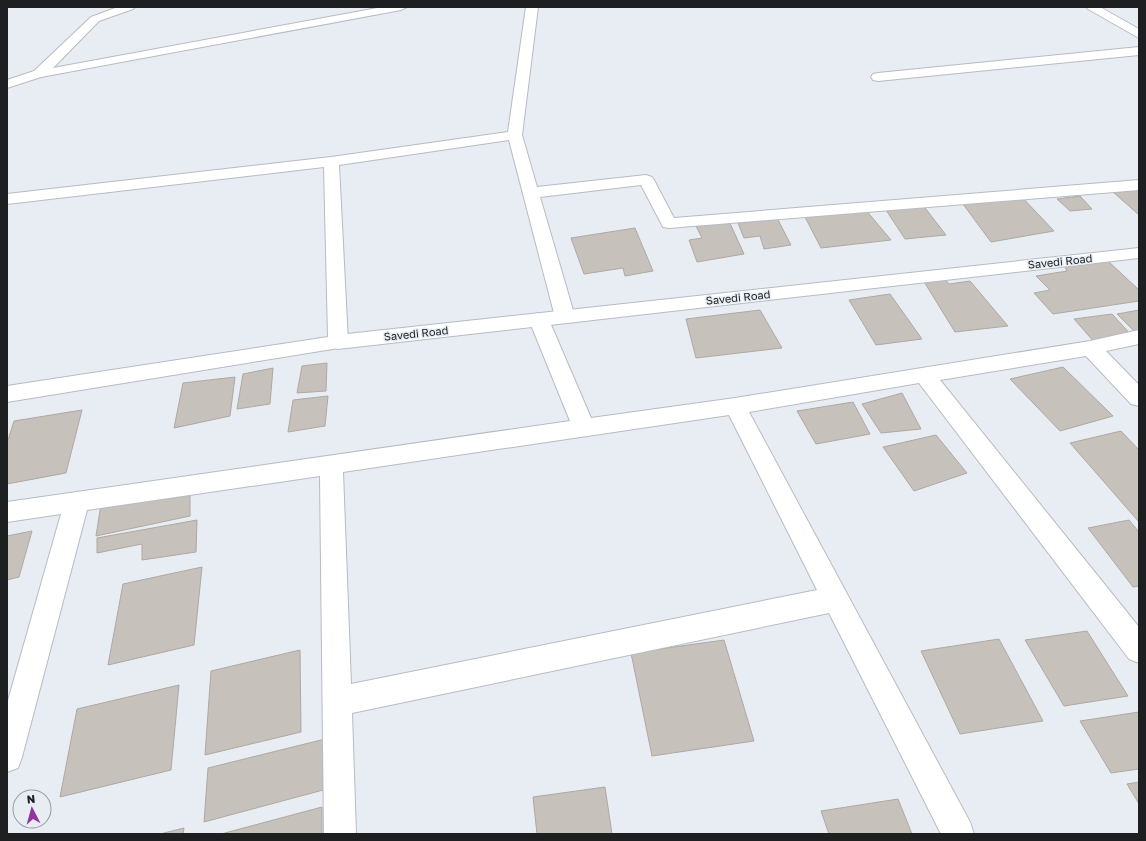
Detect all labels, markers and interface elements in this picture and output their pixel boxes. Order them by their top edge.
street label: Savedi Road [1027,251,1093,271]
street label: Savedi Road [705,287,771,307]
street label: Savedi Road [383,323,449,343]
north arrow [12,789,52,829]
text: N [26,792,36,805]

